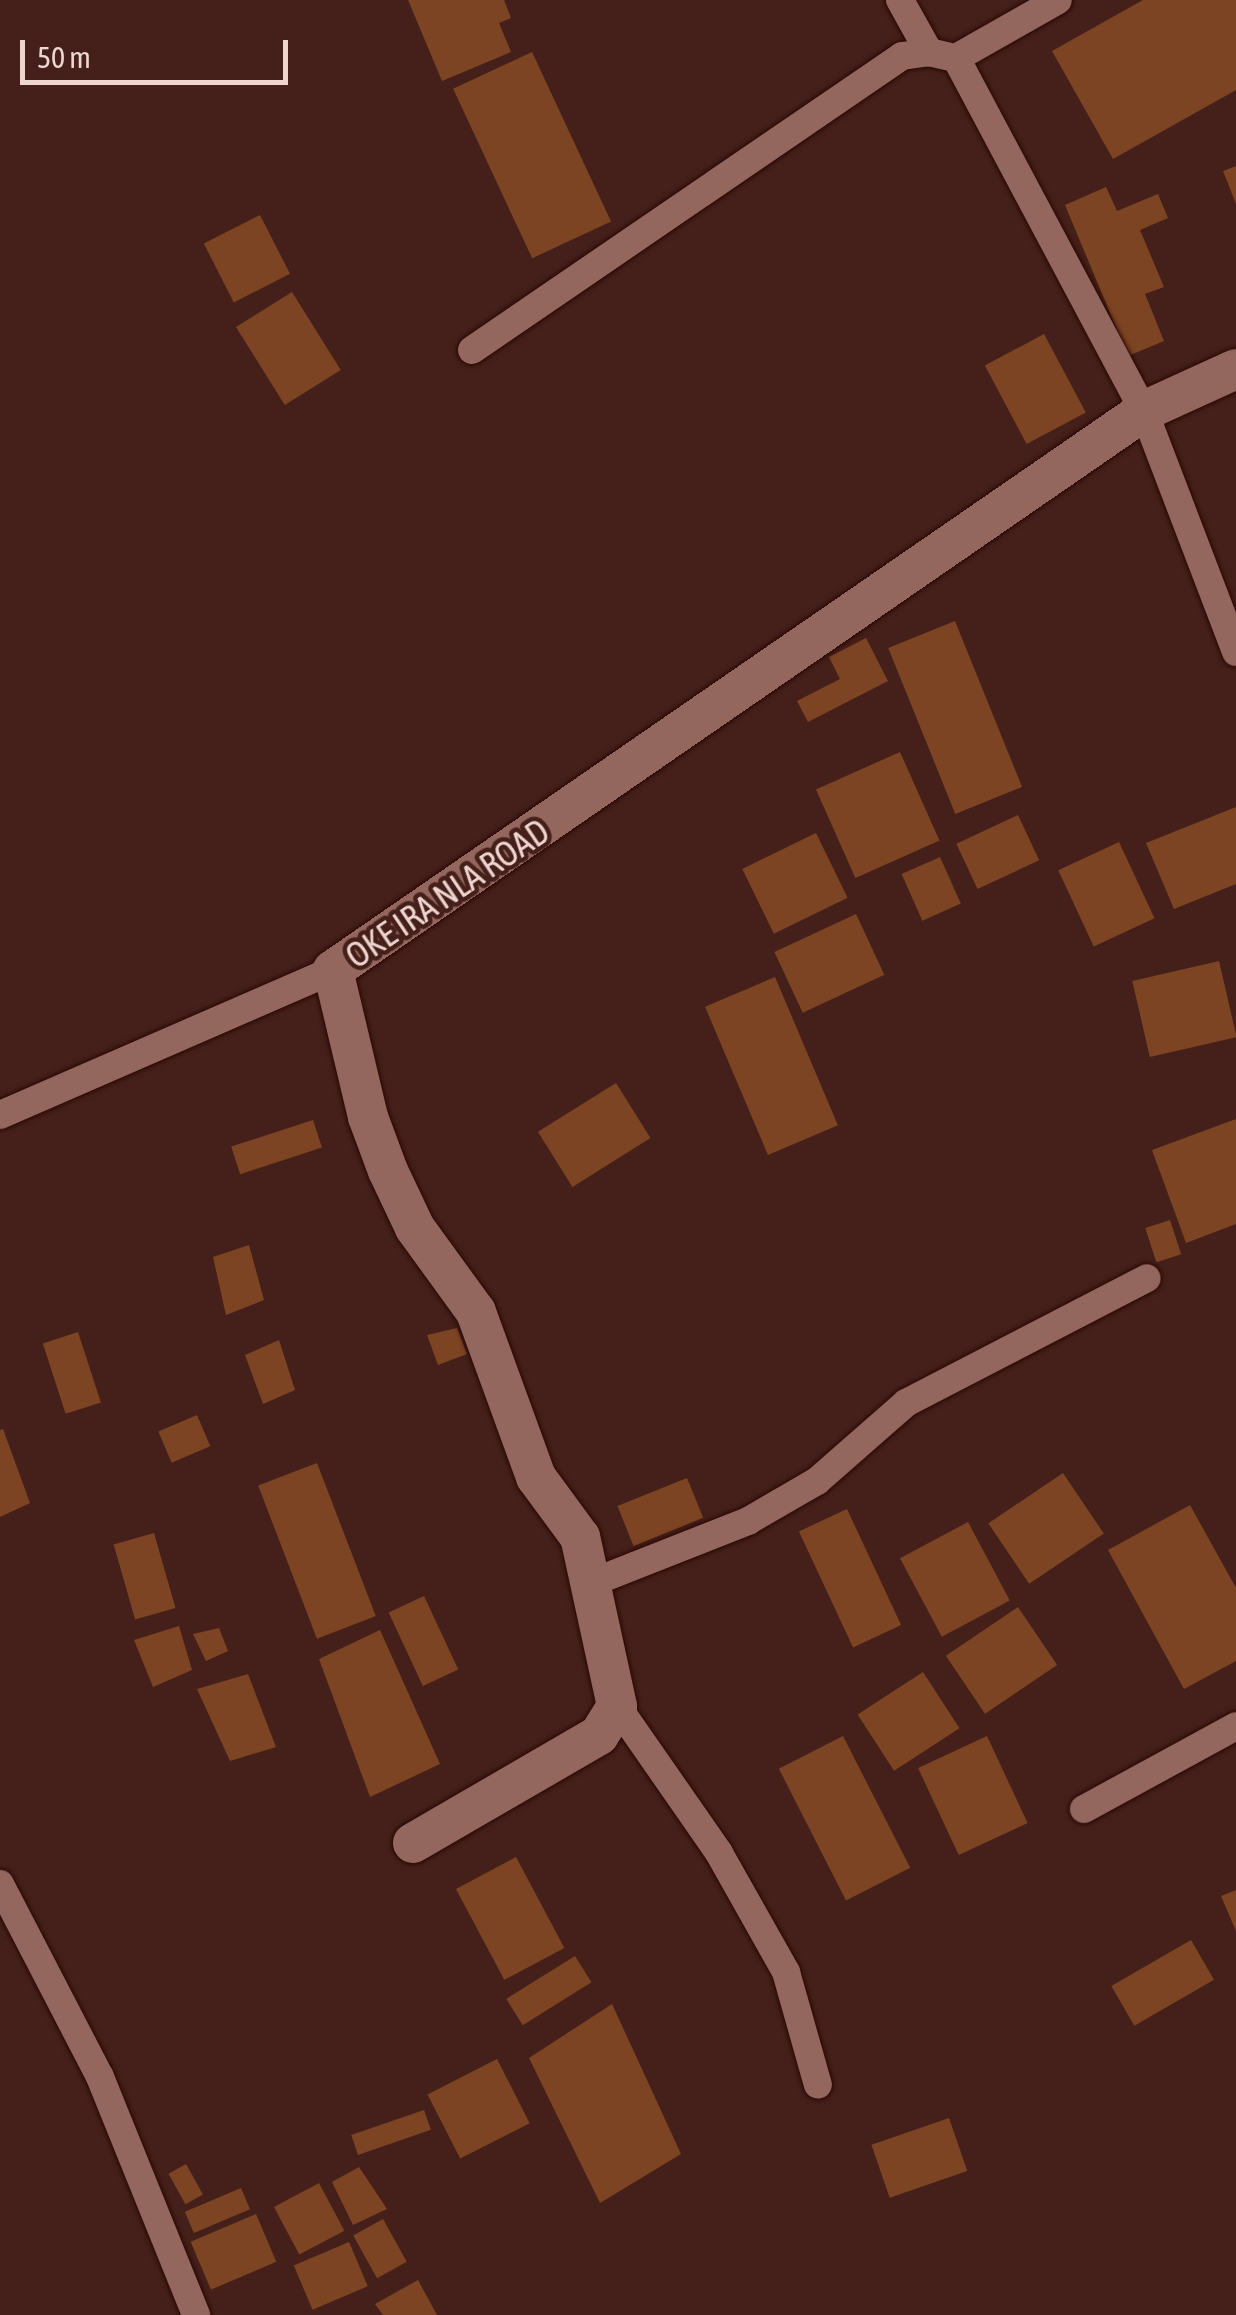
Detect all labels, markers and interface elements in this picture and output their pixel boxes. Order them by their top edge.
scale bar [25,20,292,82]
text: 50 m [37,40,91,74]
street label: OKE IRA NLA ROAD [337,810,557,976]

